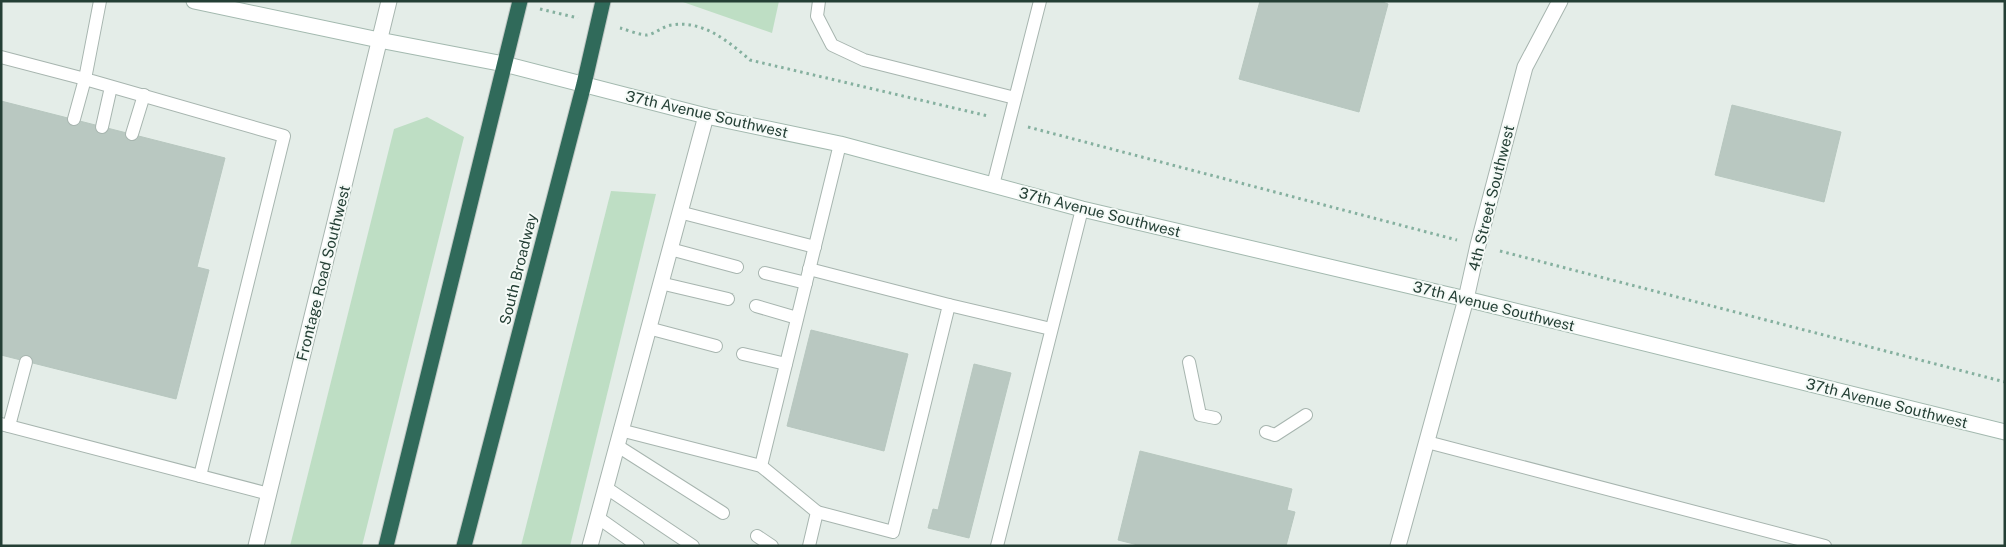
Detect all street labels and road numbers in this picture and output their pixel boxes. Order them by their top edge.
street label: 37th Avenue Southwest [624,87,790,141]
street label: 4th Street Southwest [1465,123,1517,273]
street label: Frontage Road Southwest [293,183,353,363]
street label: 37th Avenue Southwest [1017,184,1183,240]
street label: South Broadway [496,211,540,327]
street label: 37th Avenue Southwest [1411,278,1577,334]
street label: 37th Avenue Southwest [1804,375,1970,431]

